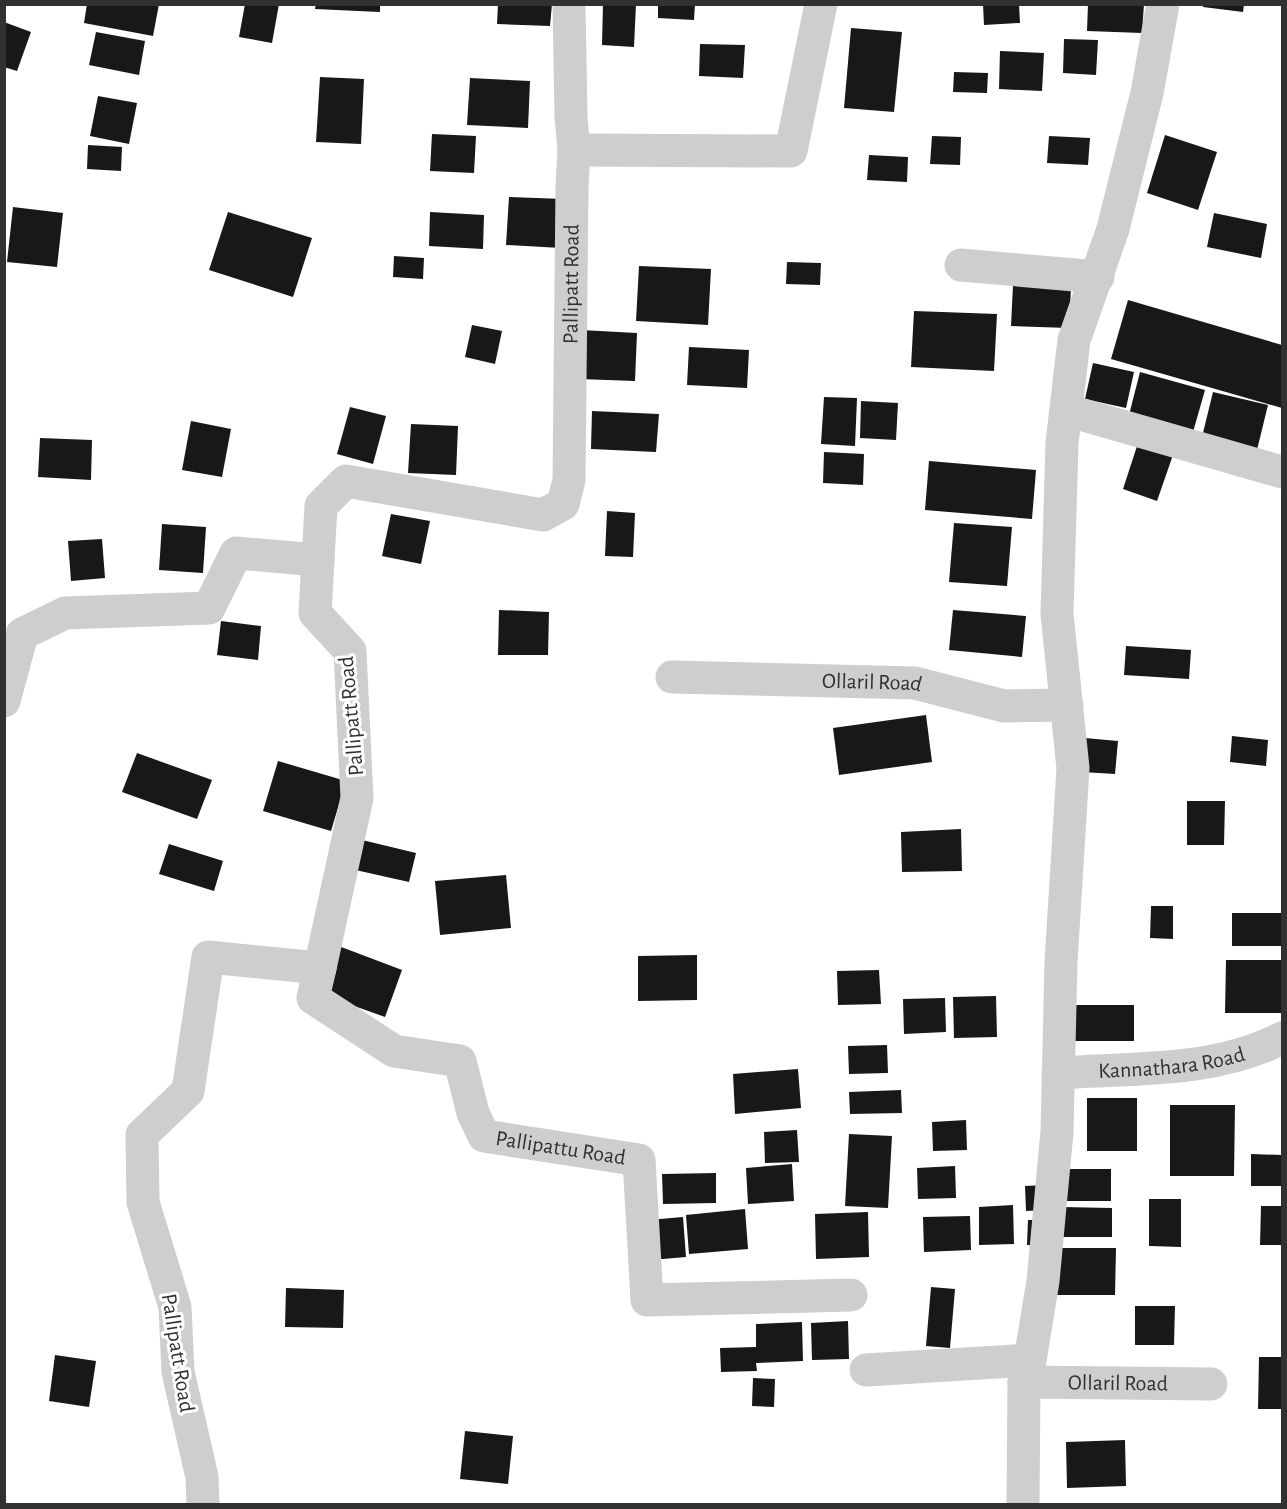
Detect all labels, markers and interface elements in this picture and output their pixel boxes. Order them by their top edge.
street label: Pallipatt Road [559,224,583,344]
street label: Pallipatt Road [335,655,367,777]
street label: Ollaril Road [822,670,925,695]
street label: Kannathara Road [1098,1043,1247,1082]
street label: Pallipattu Road [494,1127,627,1169]
street label: Pallipatt Road [158,1292,198,1414]
street label: Ollaril Road [1068,1371,1168,1395]

